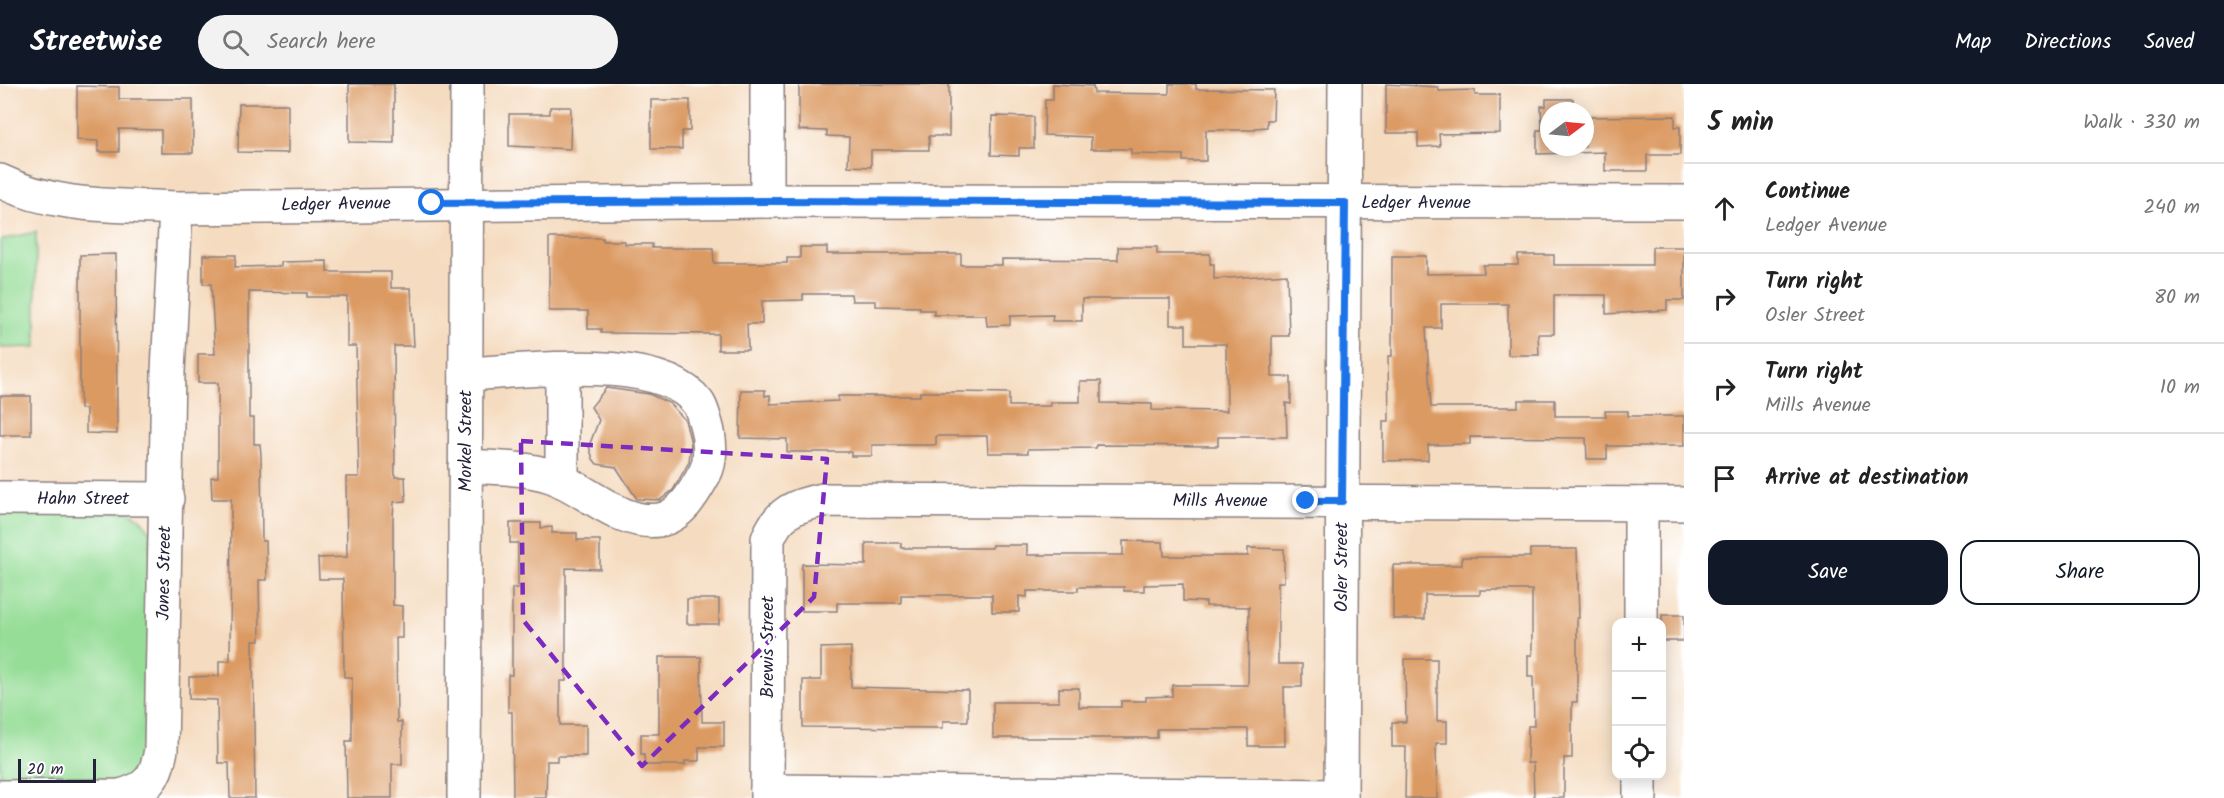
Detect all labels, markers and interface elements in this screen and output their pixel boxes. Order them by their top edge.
search box [198,15,618,69]
text: Streetwise [30,20,162,65]
text: Search here [267,25,376,60]
icon: search [219,26,252,59]
text: Map [1955,26,1991,59]
text: Directions [2024,26,2111,59]
text: Saved [2144,26,2194,59]
north arrow [1540,102,1594,156]
text: 5 min [1708,102,1774,144]
text: Walk · 330 m [2083,107,2200,139]
text: Continue [1765,175,1850,210]
route start [418,189,444,215]
street label: Ledger Avenue [1361,189,1471,218]
street label: Ledger Avenue [281,190,391,220]
icon: ahead [1708,192,1741,225]
text: 240 m [2143,192,2200,224]
text: Ledger Avenue [1765,210,1887,242]
text: Turn right [1765,265,1863,300]
icon: right [1708,282,1741,315]
text: 80 m [2154,282,2200,314]
text: Osler Street [1765,300,1865,332]
text: Turn right [1765,355,1863,390]
icon: right [1708,372,1741,405]
text: 10 m [2160,372,2200,404]
street label: Morkel Street [452,389,481,492]
text: Mills Avenue [1765,390,1871,422]
text: Arrive at destination [1765,461,1968,496]
icon: arrive [1708,462,1741,495]
street label: Hahn Street [37,485,130,514]
street label: Mills Avenue [1172,487,1268,516]
route end [1292,487,1318,513]
street label: Osler Street [1328,521,1357,612]
street label: Jones Street [150,524,180,621]
button: Save [1708,540,1948,605]
button: Share [1960,540,2200,605]
street label: Brewis Street [754,595,783,698]
map controls [1612,618,1666,780]
button: + [1612,618,1666,672]
button: − [1612,672,1666,726]
button: locate [1612,726,1666,780]
scale bar [18,756,96,784]
text: 20 m [27,757,63,782]

